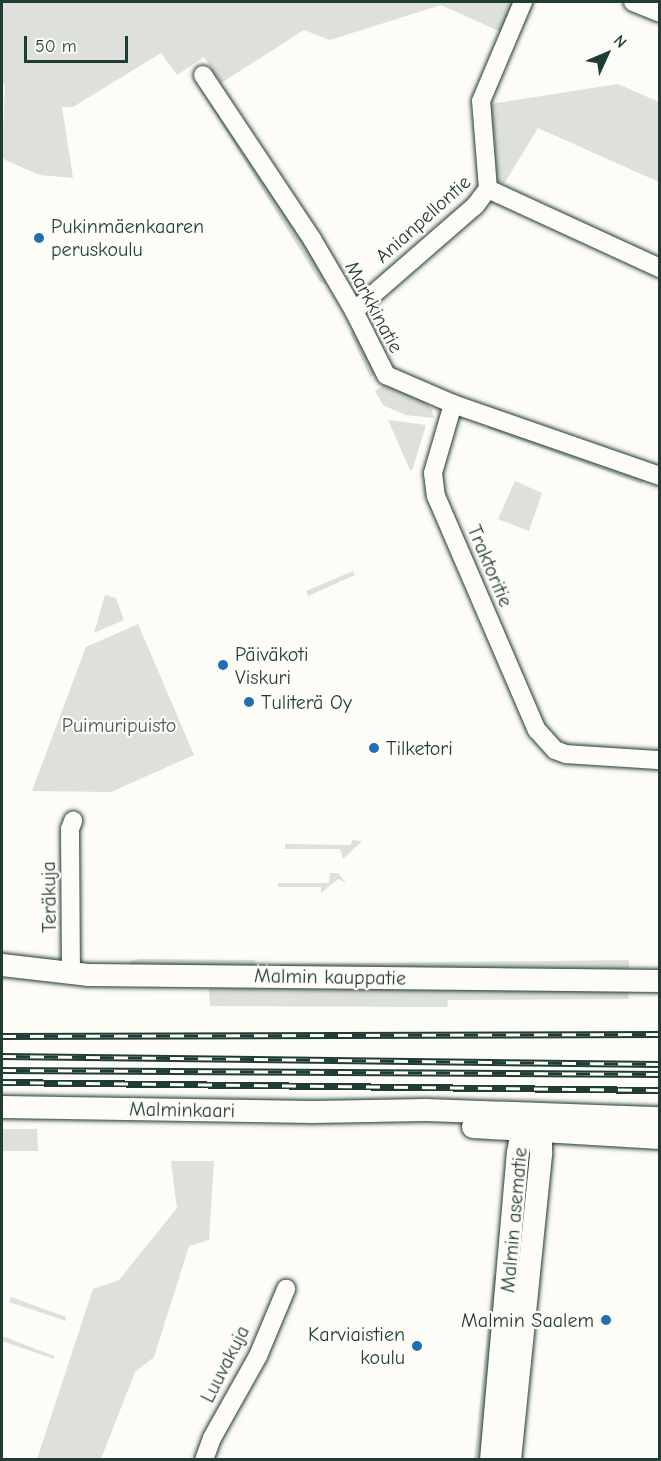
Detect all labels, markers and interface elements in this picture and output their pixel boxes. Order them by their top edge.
scale bar [27,24,130,62]
north arrow [577,24,637,84]
text: N [610,31,630,52]
text: 50 m [35,36,77,57]
street label: Anianpellontie [370,170,476,268]
place label: Pukinmäenkaaren peruskoulu [51,214,204,261]
marker: Pukinmäenkaaren peruskoulu [32,231,46,245]
street label: Markkinatie [340,257,408,357]
street label: Traktoritie [462,522,518,610]
place label: Päiväkoti Viskuri [235,642,308,689]
marker: Päiväkoti Viskuri [216,658,230,672]
place label: Tuliterä Oy [261,690,352,714]
marker: Tuliterä Oy [242,695,256,709]
park label: Puimuripuisto [62,713,176,737]
place label: Tilketori [386,736,453,760]
marker: Tilketori [367,741,381,755]
street label: Teräkuja [36,861,62,933]
street label: Malmin kauppatie [254,964,406,990]
street label: Malminkaari [129,1097,235,1123]
street label: Malmin asematie [496,1146,532,1294]
place label: Malmin Saalem [461,1308,594,1332]
marker: Malmin Saalem [599,1313,613,1327]
street label: Luuvakuja [195,1321,255,1407]
place label: Karviaistien koulu [308,1322,405,1369]
marker: Karviaistien koulu [410,1339,424,1353]

